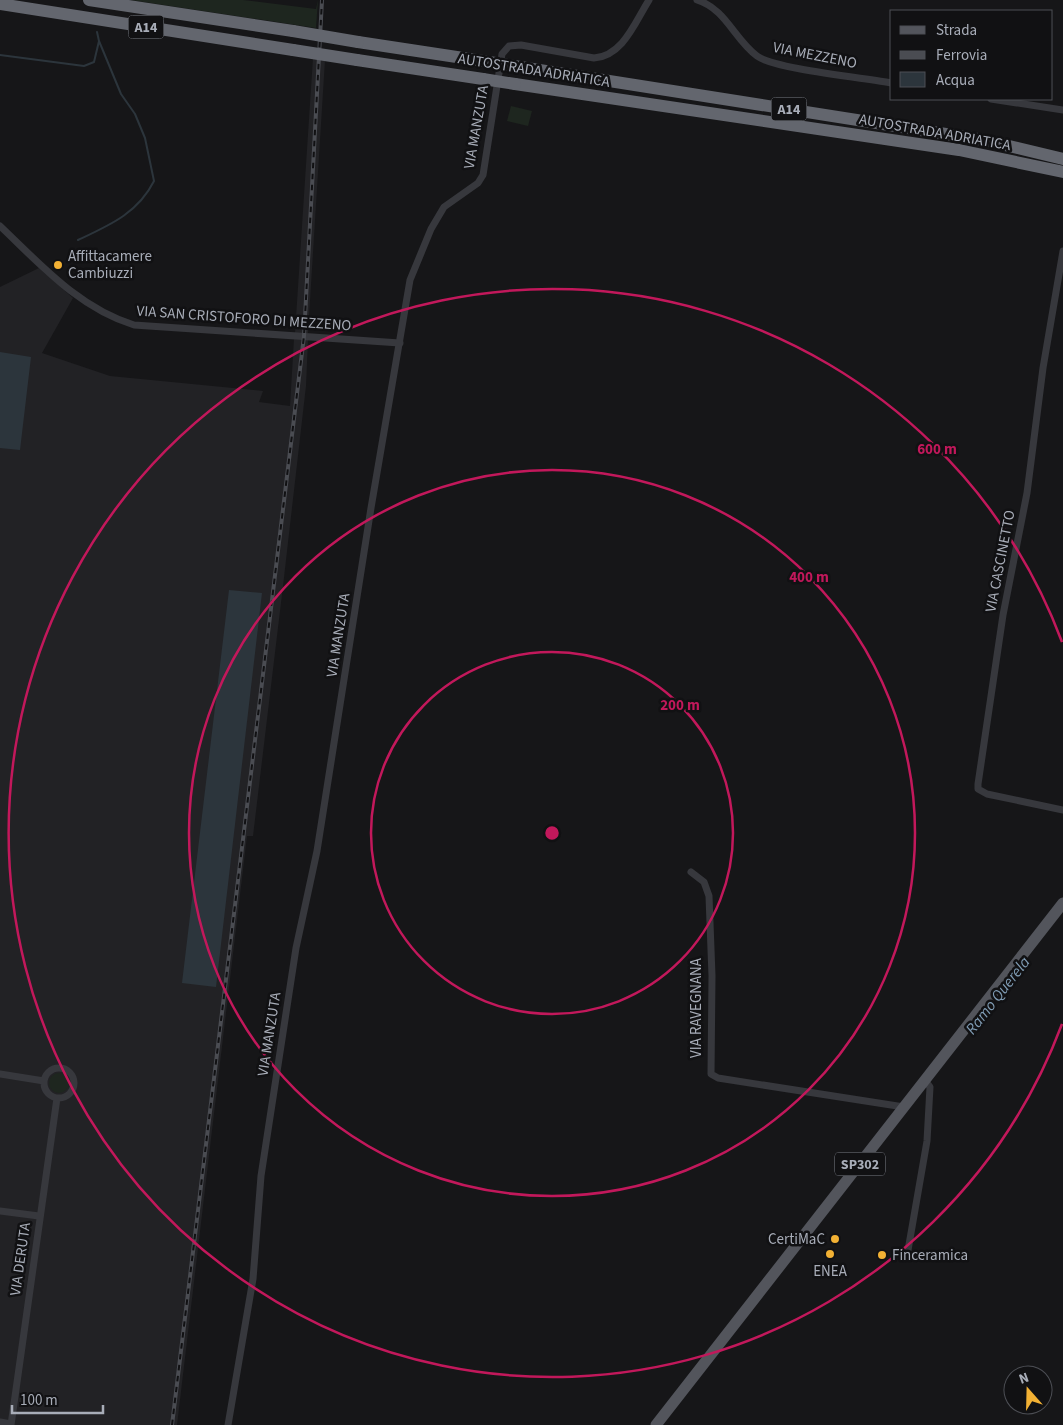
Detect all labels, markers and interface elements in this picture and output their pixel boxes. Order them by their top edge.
legend [890,10,1053,100]
road number: A14 [128,16,164,38]
text: Strada [936,20,977,41]
street label: VIA MEZZENO [771,37,859,74]
text: Ferrovia [936,45,987,66]
street label: AUTOSTRADA ADRIATICA [456,48,612,93]
text: Acqua [936,70,975,91]
street label: VIA MANZUTA [459,83,494,171]
road number: A14 [772,98,806,120]
street label: AUTOSTRADA ADRIATICA [857,109,1013,156]
place label: Affittacamere Cambiuzzi [68,246,152,284]
marker: Affittacamere Cambiuzzi [52,259,64,271]
street label: VIA SAN CRISTOFORO DI MEZZENO [136,301,352,336]
text: 600 m [917,439,957,460]
street label: VIA CASCINETTO [980,508,1021,614]
text: 400 m [789,567,829,588]
street label: VIA MANZUTA [321,591,356,679]
text: 200 m [660,695,700,716]
centre of rings [543,824,561,842]
water label: Ramo Querela [960,952,1035,1039]
street label: VIA RAVEGNANA [686,957,707,1058]
street label: VIA MANZUTA [252,990,287,1078]
road number: SP302 [835,1152,885,1176]
street label: VIA DERUTA [5,1220,36,1297]
place label: CertiMaC [768,1229,825,1250]
marker: CertiMaC [829,1233,841,1245]
place label: Finceramica [892,1245,968,1266]
marker: ENEA [824,1248,836,1260]
marker: Finceramica [876,1249,888,1261]
place label: ENEA [813,1261,848,1282]
north arrow [1003,1365,1053,1415]
text: N [1016,1368,1032,1390]
scale bar [12,1382,104,1414]
text: 100 m [20,1390,58,1411]

